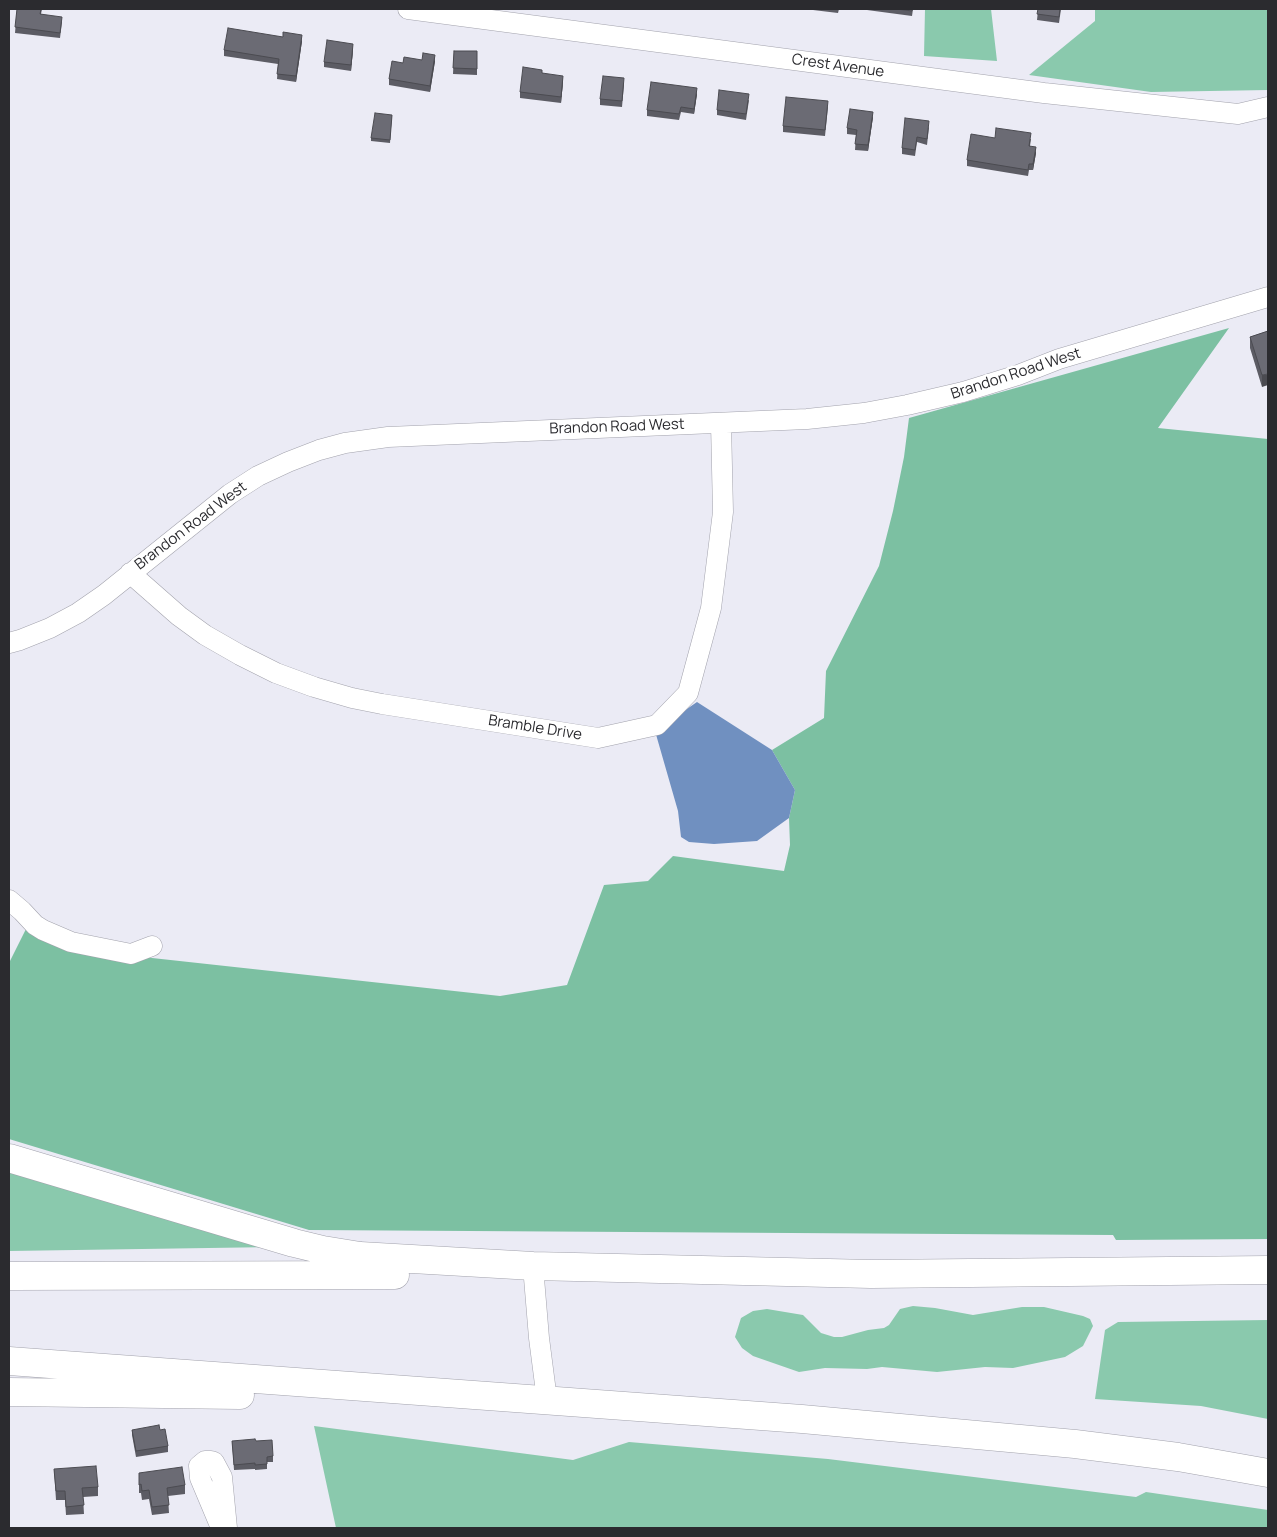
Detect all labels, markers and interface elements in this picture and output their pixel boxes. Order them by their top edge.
street label: Crest Avenue [791,51,885,81]
street label: Brandon Road West [949,345,1083,403]
street label: Brandon Road West [549,416,685,438]
street label: Brandon Road West [131,478,251,574]
street label: Bramble Drive [487,712,583,744]

